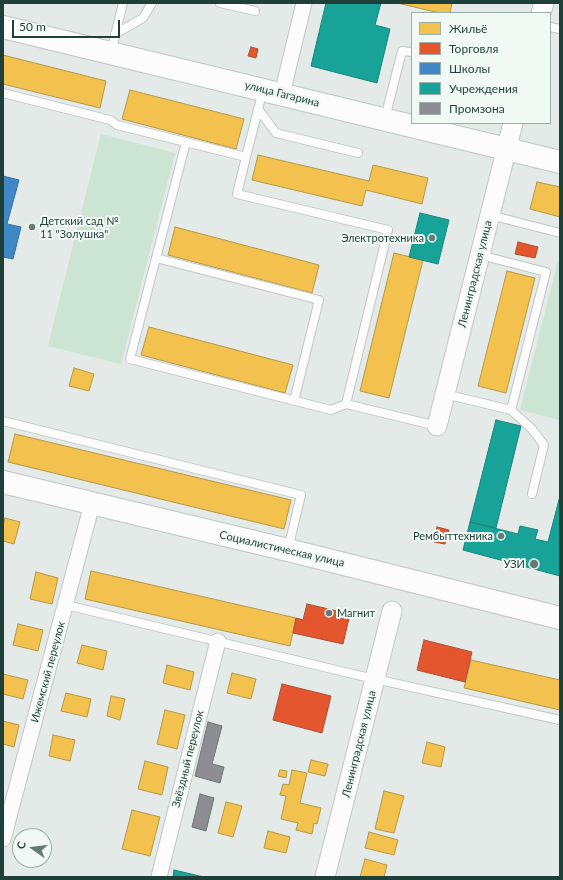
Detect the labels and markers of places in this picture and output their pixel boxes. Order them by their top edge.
place label: Детский сад № 11 "Золушка" [40,214,119,240]
marker: Детский сад № 11 "Золушка" [27,222,37,232]
place label: Электротехника [341,231,424,245]
marker: Электротехника [427,233,437,243]
place label: Рембыттехника [413,529,493,543]
marker: Рембыттехника [496,531,506,541]
place label: УЗИ [503,557,525,571]
marker: УЗИ [528,558,540,570]
place label: Магнит [337,606,375,620]
marker: Магнит [324,608,334,618]

